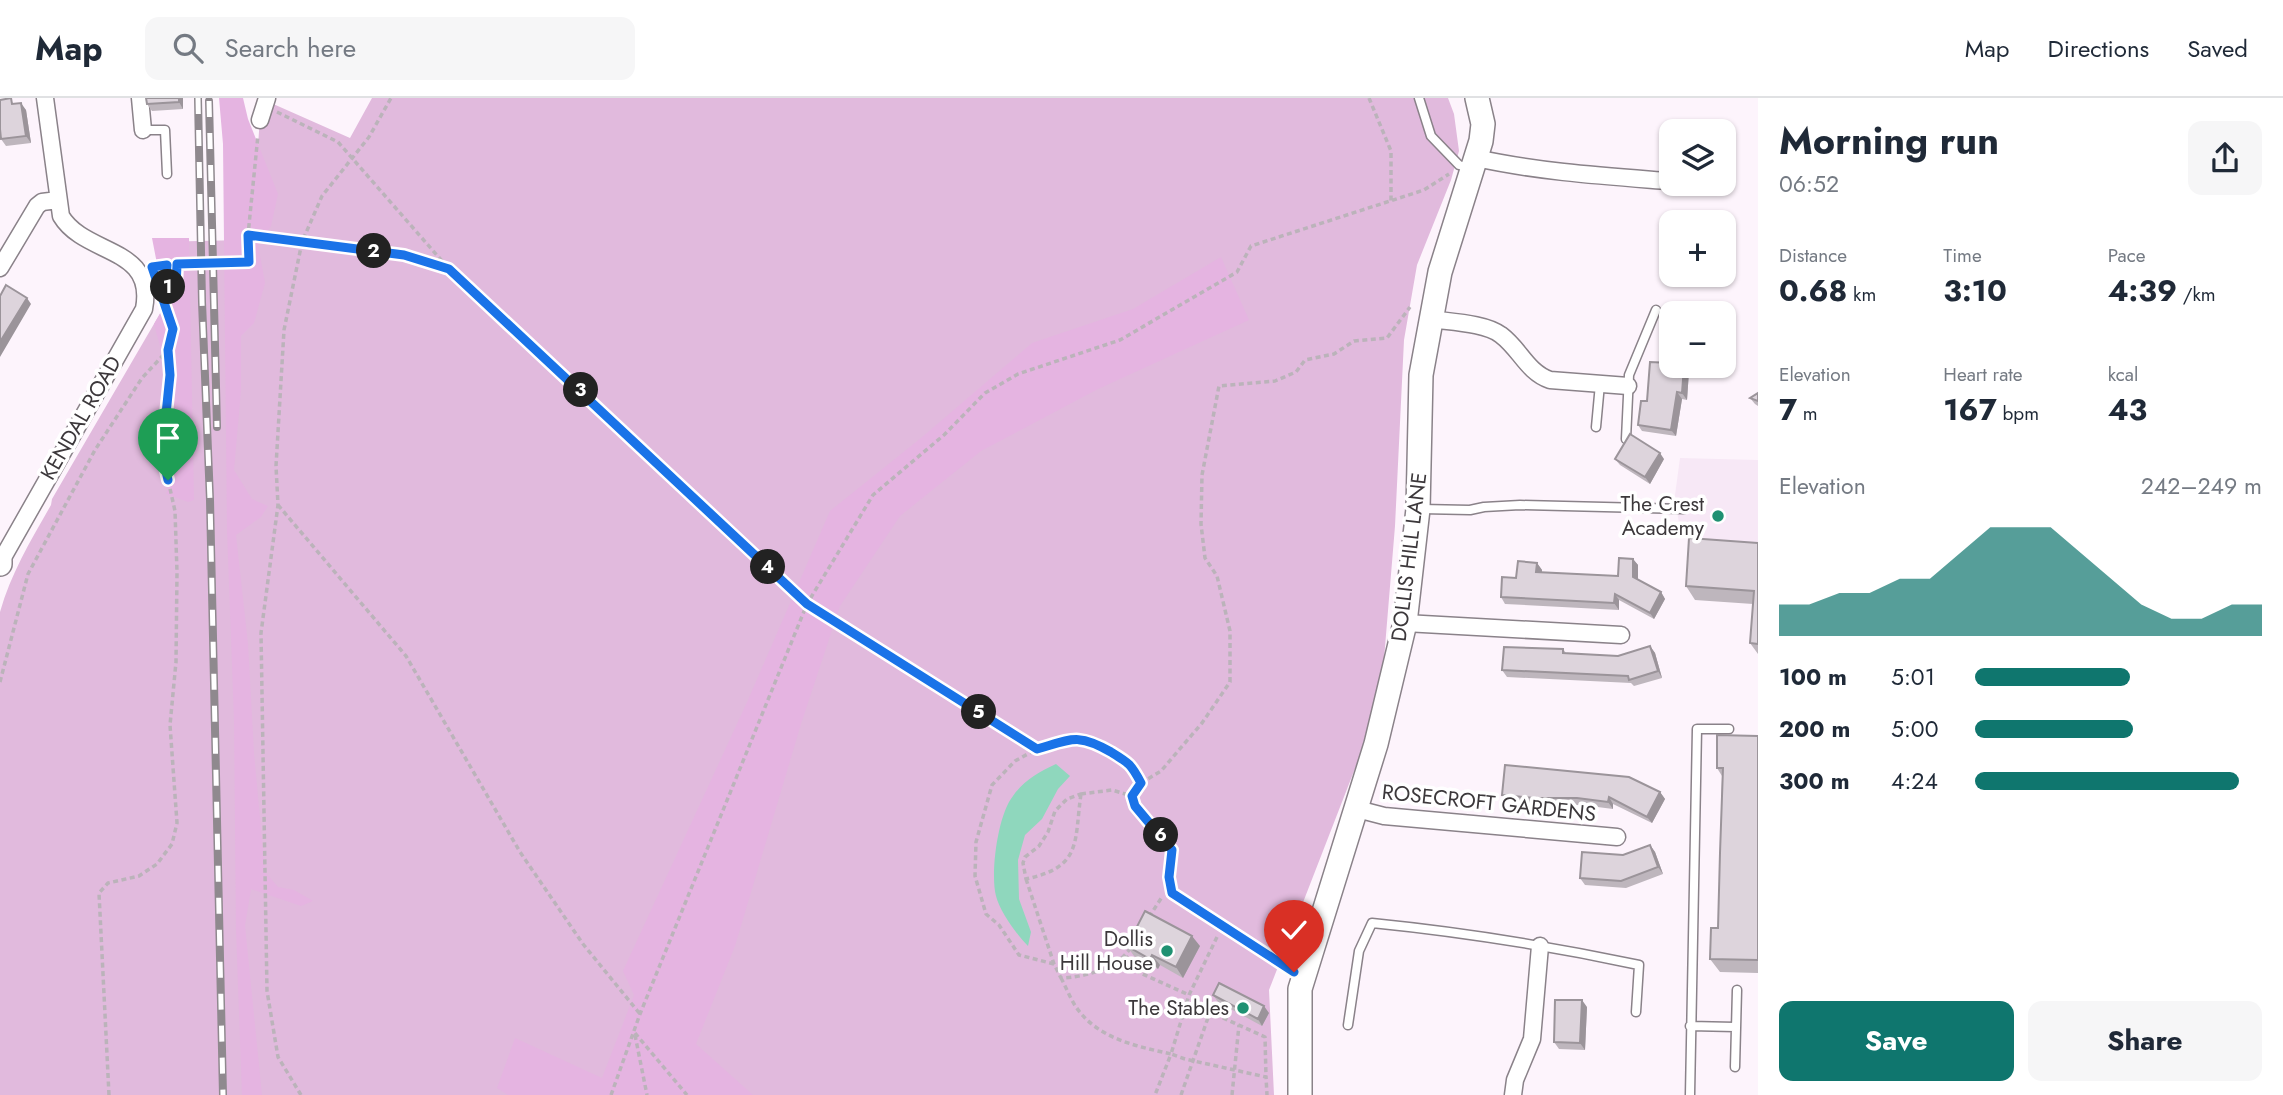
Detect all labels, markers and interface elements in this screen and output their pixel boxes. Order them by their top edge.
search box [145,17,635,80]
text: Map [35,25,103,72]
icon: search [169,29,207,67]
text: Search here [225,29,356,67]
text: Map [1965,31,2010,66]
text: Directions [2048,31,2149,66]
text: Saved [2187,31,2248,66]
text: Morning run [1779,113,1999,168]
map controls [1659,119,1736,378]
button: layers [1659,119,1736,196]
button: share [2188,121,2262,195]
text: 06:52 [1779,167,1839,201]
button: + [1659,210,1736,287]
pin: 2 [356,234,392,268]
text: 2 [367,237,380,264]
text: Distance [1779,242,1847,269]
text: Time [1943,242,1982,269]
text: Pace [2108,242,2146,269]
text: 0.68 [1779,269,1847,312]
text: 3:10 [1943,269,2007,312]
text: 4:39 [2108,269,2177,312]
pin: 1 [150,270,186,304]
text: 1 [163,273,172,300]
text: km [1847,281,1876,308]
text: /km [2177,281,2216,308]
button: − [1659,301,1736,378]
street label: KENDAL ROAD [33,350,129,486]
text: Elevation [1779,361,1851,388]
text: Heart rate [1943,361,2023,388]
text: kcal [2108,361,2138,388]
pin: 3 [564,372,598,408]
text: 3 [575,376,586,403]
text: 7 [1779,388,1797,431]
text: 167 [1943,388,1997,431]
text: 43 [2108,388,2147,431]
text: m [1797,400,1818,427]
text: bpm [1997,400,2039,427]
pin [138,408,198,480]
icon: arrive [149,419,187,457]
text: Elevation [1779,469,1866,503]
text: 242–249 m [2141,469,2262,503]
street label: DOLLIS HILL LANE [1384,471,1434,643]
place label: The Crest Academy [1621,489,1705,543]
marker: The Crest Academy [1710,508,1726,524]
pin: 4 [750,550,786,584]
text: 4 [761,553,774,580]
text: 100 m [1779,660,1847,694]
text: 5:01 [1891,660,1935,694]
pin: 5 [962,694,996,730]
text: 5 [972,698,985,725]
text: 200 m [1779,712,1850,746]
text: 5:00 [1891,712,1938,746]
text: 300 m [1779,764,1850,798]
text: 4:24 [1891,764,1938,798]
street label: ROSECROFT GARDENS [1381,777,1597,829]
pin: 6 [1144,818,1178,852]
text: 6 [1154,821,1167,848]
pin [1264,900,1324,972]
icon: check [1275,911,1313,949]
place label: Dollis Hill House [1060,924,1153,978]
marker: Dollis Hill House [1159,943,1175,959]
place label: The Stables [1128,993,1229,1023]
marker: The Stables [1235,1000,1251,1016]
button: Save [1779,1001,2014,1081]
button: Share [2028,1001,2262,1081]

